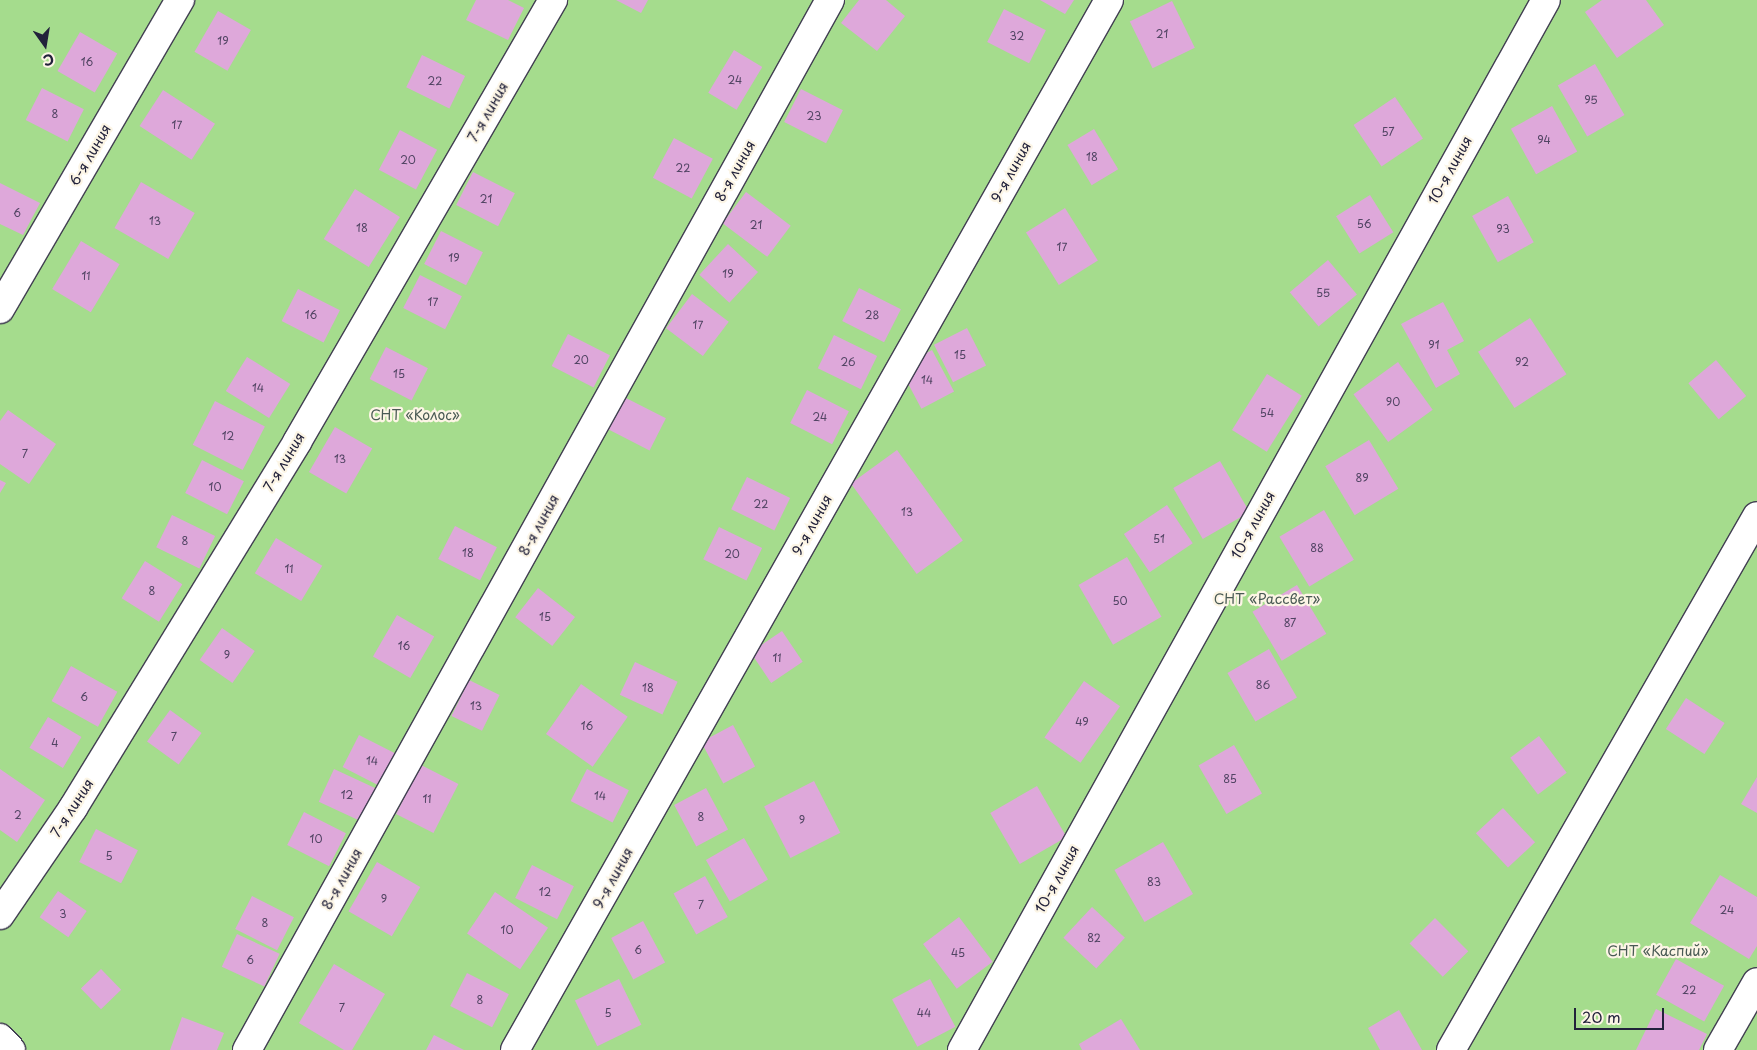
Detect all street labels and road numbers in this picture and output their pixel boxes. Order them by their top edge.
street label: 7-я линия [464,79,512,145]
street label: 6-я линия [66,121,114,189]
street label: 10-я линия [1424,133,1476,207]
street label: 8-я линия [711,137,759,205]
street label: 9-я линия [987,139,1035,205]
street label: 7-я линия [260,429,308,495]
street label: 10-я линия [1227,488,1279,562]
street label: 8-я линия [515,491,563,559]
street label: 9-я линия [788,492,836,558]
street label: 7-я линия [47,776,97,840]
street label: 10-я линия [1031,842,1083,916]
street label: 8-я линия [318,845,366,913]
street label: 9-я линия [589,845,637,911]

